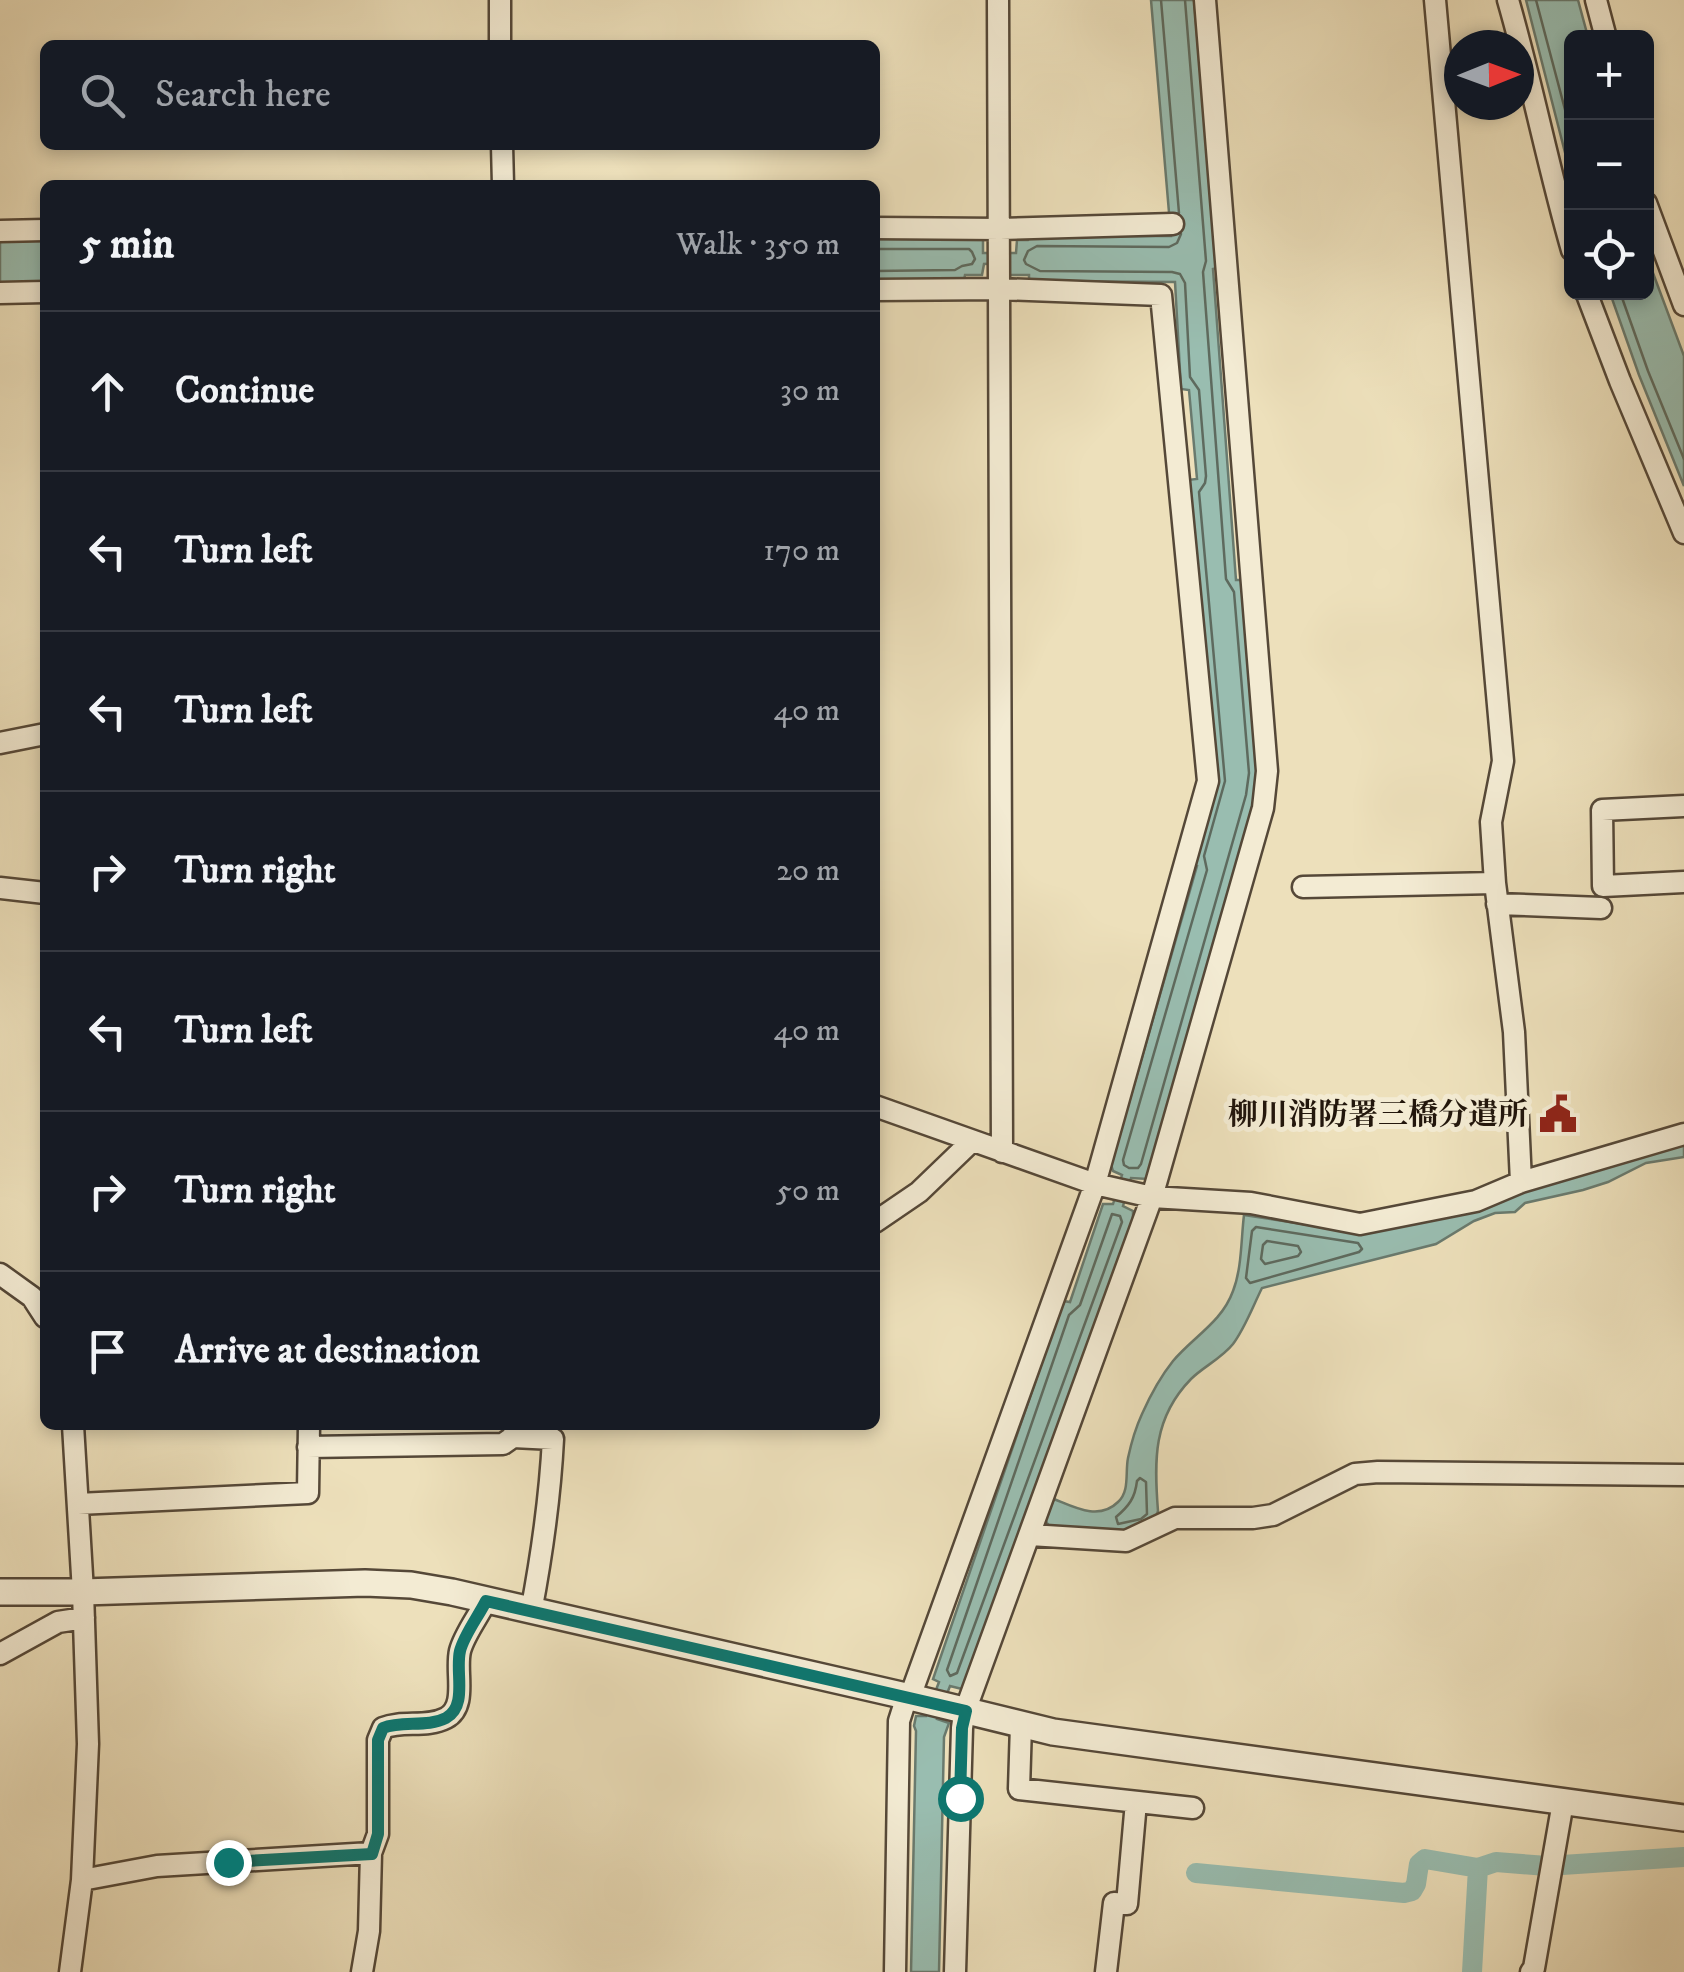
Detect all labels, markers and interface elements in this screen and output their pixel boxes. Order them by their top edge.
north arrow [1444,30,1534,120]
map controls [1564,30,1654,300]
button: + [1564,30,1654,120]
search box [40,40,880,150]
icon: search [75,68,130,123]
text: Search here [155,71,331,119]
button: − [1564,120,1654,210]
button: locate [1564,210,1654,300]
text: 5 min [80,219,174,271]
text: Walk · 350 m [676,225,840,265]
icon: ahead [80,364,135,419]
text: Continue [175,367,314,415]
text: 30 m [780,371,840,411]
icon: left [80,524,135,579]
text: Turn left [175,527,313,575]
text: 170 m [763,531,840,571]
icon: left [80,684,135,739]
text: Turn left [175,687,313,735]
text: 40 m [773,691,840,731]
icon: right [80,844,135,899]
text: Turn right [175,847,336,895]
text: 20 m [776,851,840,891]
icon: left [80,1004,135,1059]
text: Turn left [175,1007,313,1055]
text: 40 m [773,1011,840,1051]
public building icon: 柳川消防署三橋分遣所 [1537,1093,1579,1135]
place label: 柳川消防署三橋分遣所 [1228,1097,1528,1134]
icon: right [80,1164,135,1219]
text: Turn right [175,1167,336,1215]
text: 50 m [776,1171,840,1211]
icon: arrive [80,1324,135,1379]
text: Arrive at destination [175,1327,480,1375]
route start [938,1776,984,1822]
route end [206,1840,252,1886]

